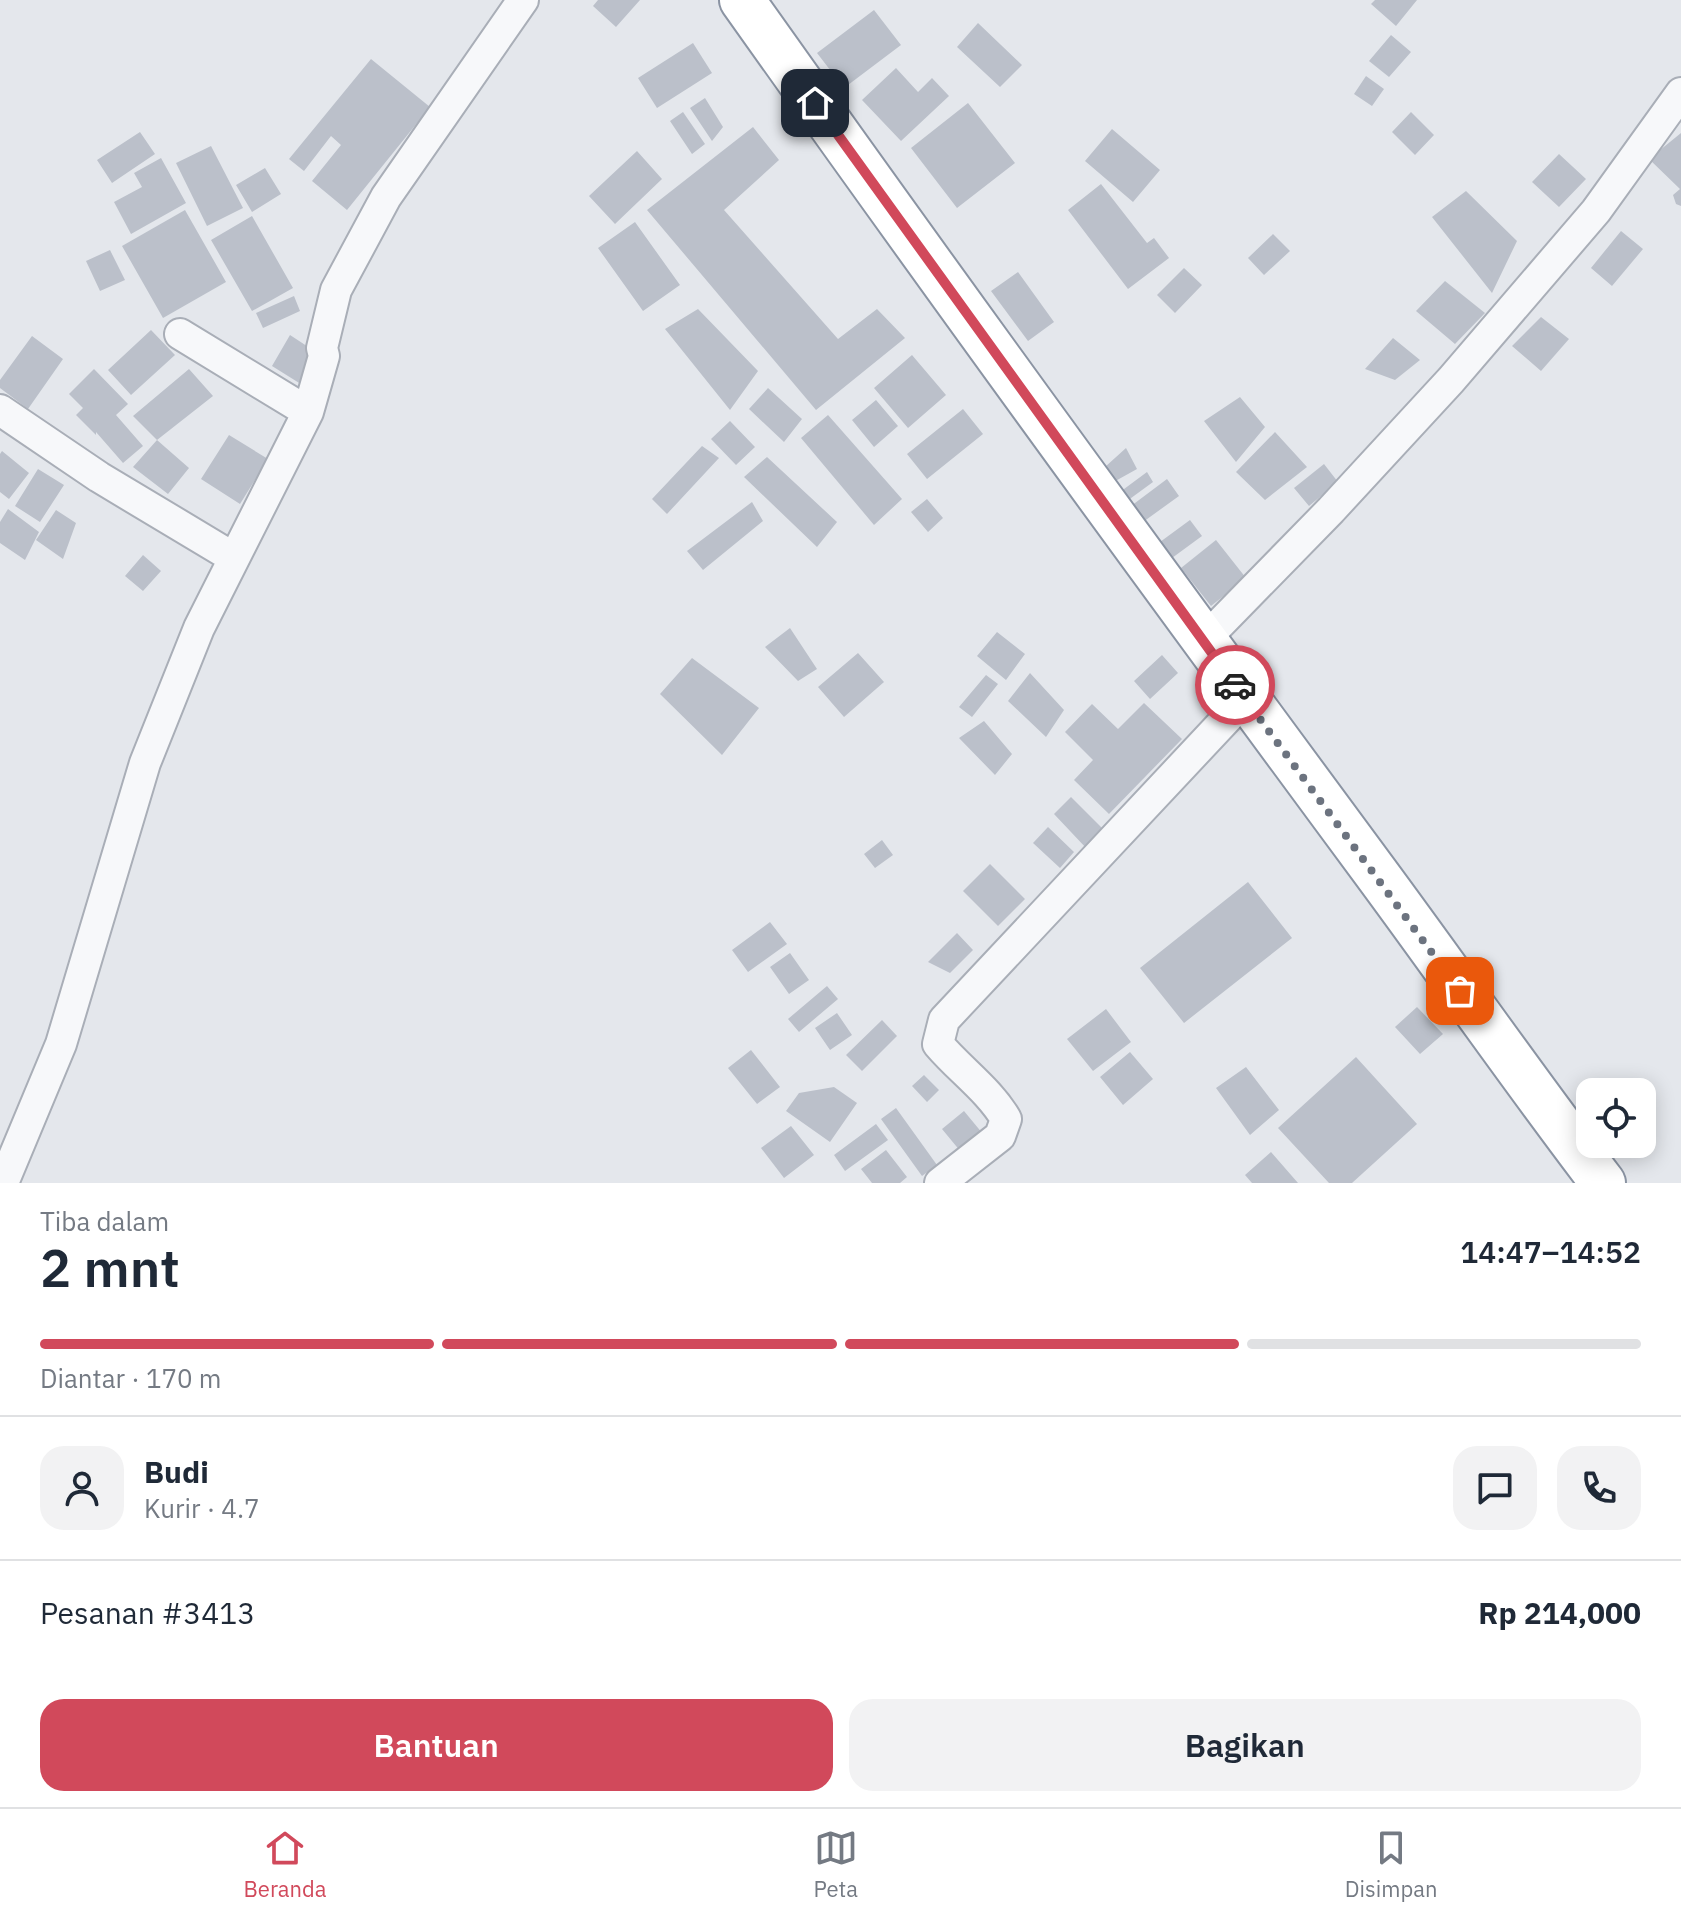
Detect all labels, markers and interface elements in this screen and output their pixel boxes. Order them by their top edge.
pin [781,69,849,137]
icon: home [793,81,837,125]
courier [1195,645,1275,725]
icon: car [1213,663,1257,707]
pin [1426,957,1494,1025]
icon: bag [1438,969,1482,1013]
map controls [1576,1078,1656,1158]
button: locate [1576,1078,1656,1158]
text: Tiba dalam [40,1204,169,1238]
text: 14:47–14:52 [1460,1232,1641,1271]
text: 2 mnt [40,1234,180,1301]
text: Diantar · 170 m [40,1361,222,1395]
button: person [40,1446,124,1530]
button: chat [1453,1446,1537,1530]
button: phone [1557,1446,1641,1530]
text: Budi [144,1452,209,1491]
text: Kurir · 4.7 [144,1491,260,1525]
text: Pesanan #3413 [40,1593,255,1632]
text: Rp 214,000 [1478,1593,1641,1632]
button: Bantuan [40,1699,833,1791]
button: Bagikan [849,1699,1641,1791]
tab: Beranda [243,1826,327,1903]
tab: Peta [814,1826,858,1903]
tab: Disimpan [1345,1826,1438,1903]

